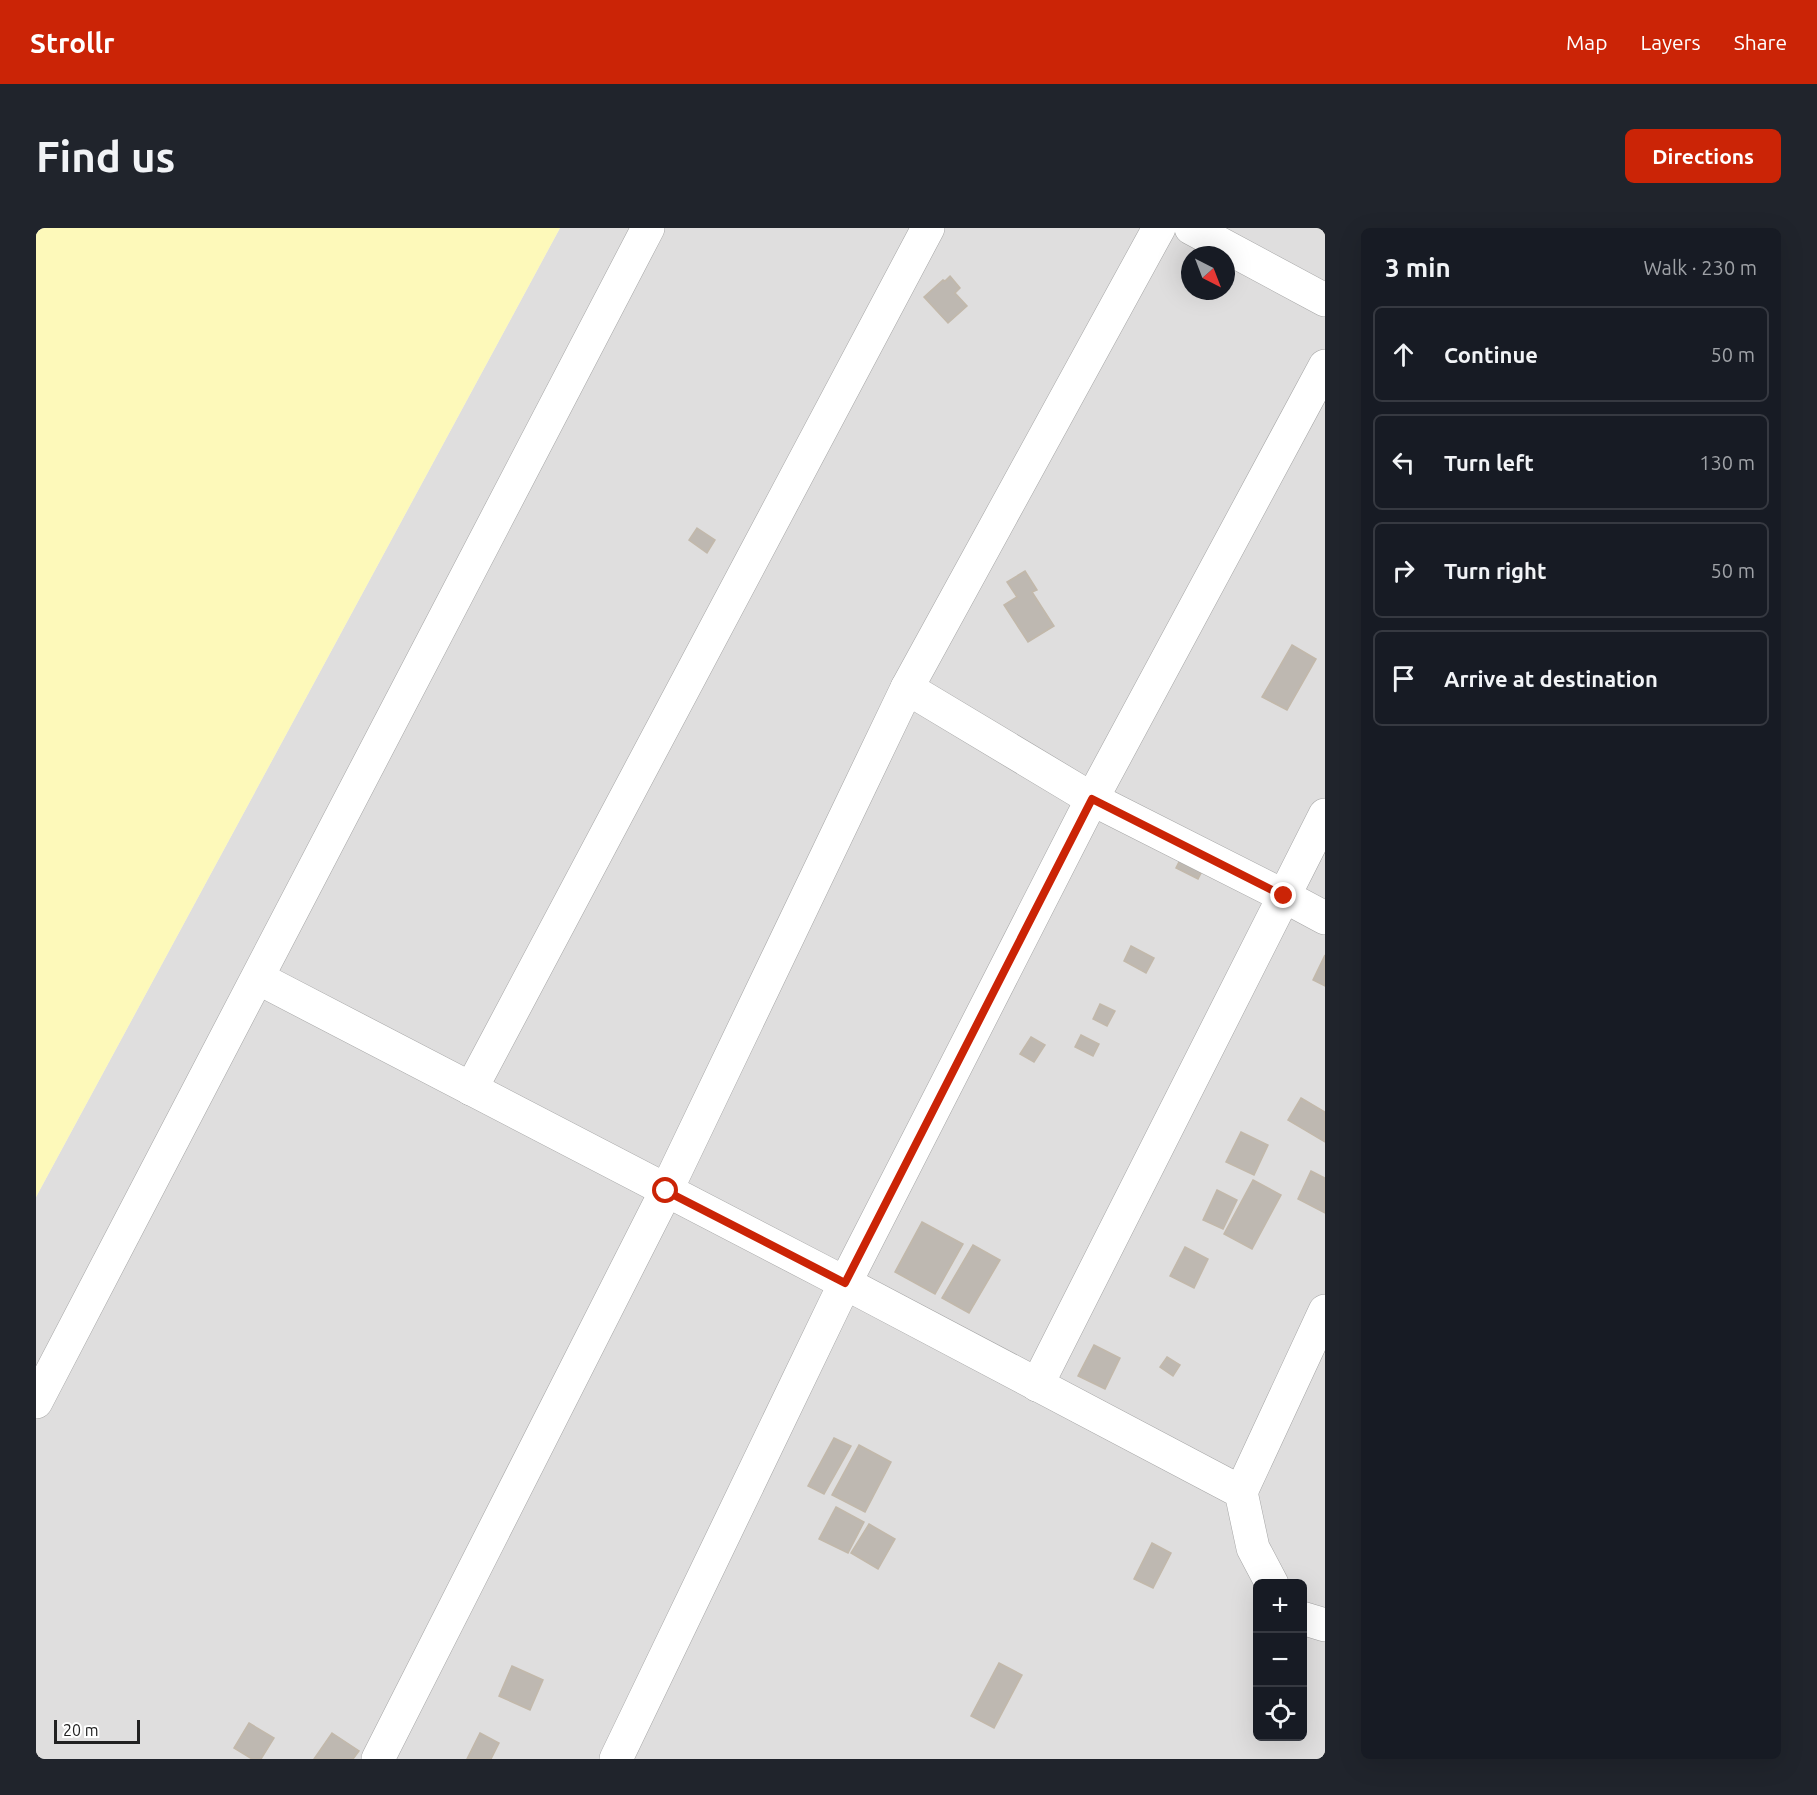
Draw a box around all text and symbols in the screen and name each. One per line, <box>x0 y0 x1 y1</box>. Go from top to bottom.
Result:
text: Strollr <box>30 27 115 58</box>
text: Map <box>1566 30 1607 54</box>
text: Layers <box>1640 30 1701 54</box>
text: Share <box>1734 30 1787 54</box>
button: Directions <box>1625 129 1781 183</box>
text: Find us <box>36 133 175 180</box>
north arrow <box>1181 246 1235 300</box>
text: 3 min <box>1385 253 1451 282</box>
text: Walk · 230 m <box>1644 256 1757 279</box>
icon: ahead <box>1387 338 1420 371</box>
text: Continue <box>1444 342 1538 367</box>
text: 50 m <box>1711 343 1755 366</box>
icon: left <box>1387 446 1420 479</box>
text: Turn left <box>1444 450 1534 475</box>
text: 130 m <box>1699 451 1755 474</box>
icon: right <box>1387 554 1420 587</box>
text: Turn right <box>1444 558 1546 583</box>
text: 50 m <box>1711 559 1755 582</box>
icon: arrive <box>1387 662 1420 695</box>
text: Arrive at destination <box>1444 666 1658 691</box>
route end <box>1270 882 1296 908</box>
route start <box>652 1177 678 1203</box>
map controls <box>1253 1579 1307 1741</box>
button: + <box>1253 1579 1307 1633</box>
button: − <box>1253 1633 1307 1687</box>
button: locate <box>1253 1687 1307 1741</box>
scale bar <box>54 1717 140 1744</box>
text: 20 m <box>63 1721 99 1739</box>

